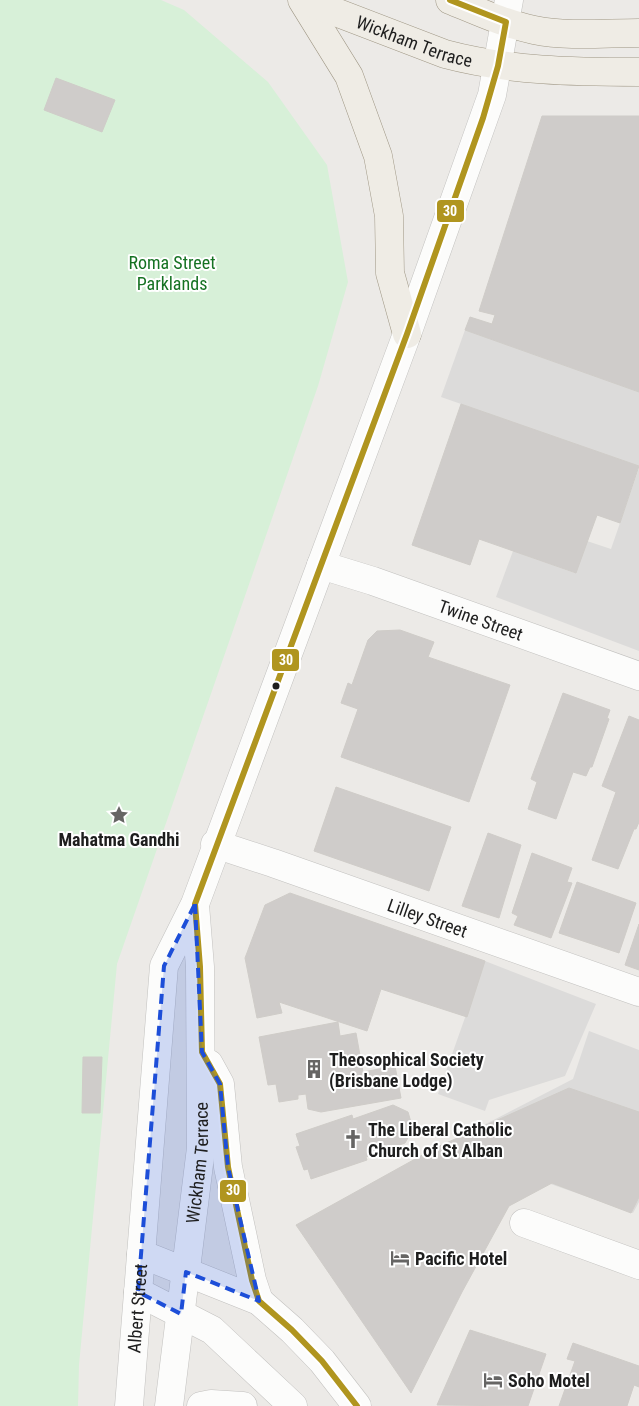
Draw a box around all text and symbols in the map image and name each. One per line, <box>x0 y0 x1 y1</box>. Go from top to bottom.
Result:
street label: Wickham Terrace <box>354 11 474 71</box>
line badge: 30 <box>436 199 465 223</box>
text: 30 <box>443 203 457 219</box>
park label: Roma Street Parklands <box>128 252 216 294</box>
street label: Twine Street <box>436 595 526 644</box>
line badge: 30 <box>271 648 300 672</box>
text: 30 <box>279 652 293 668</box>
unlabelled marker <box>271 681 281 691</box>
place icon: Mahatma Gandhi <box>108 804 130 826</box>
place label: Mahatma Gandhi <box>58 829 180 850</box>
street label: Lilley Street <box>385 894 470 941</box>
place label: Theosophical Society (Brisbane Lodge) <box>329 1049 484 1092</box>
building icon: Theosophical Society (Brisbane Lodge) <box>303 1058 325 1080</box>
street label: Wickham Terrace <box>181 1102 212 1225</box>
place label: The Liberal Catholic Church of St Alban <box>368 1119 512 1161</box>
church icon: The Liberal Catholic Church of St Alban <box>342 1128 364 1150</box>
line badge: 30 <box>219 1179 247 1203</box>
text: 30 <box>226 1182 240 1198</box>
hotel icon: Pacific Hotel <box>389 1247 411 1269</box>
place label: Pacific Hotel <box>415 1248 507 1269</box>
street label: Albert Street <box>123 1263 151 1354</box>
hotel icon: Soho Motel <box>482 1369 504 1391</box>
place label: Soho Motel <box>508 1370 590 1391</box>

